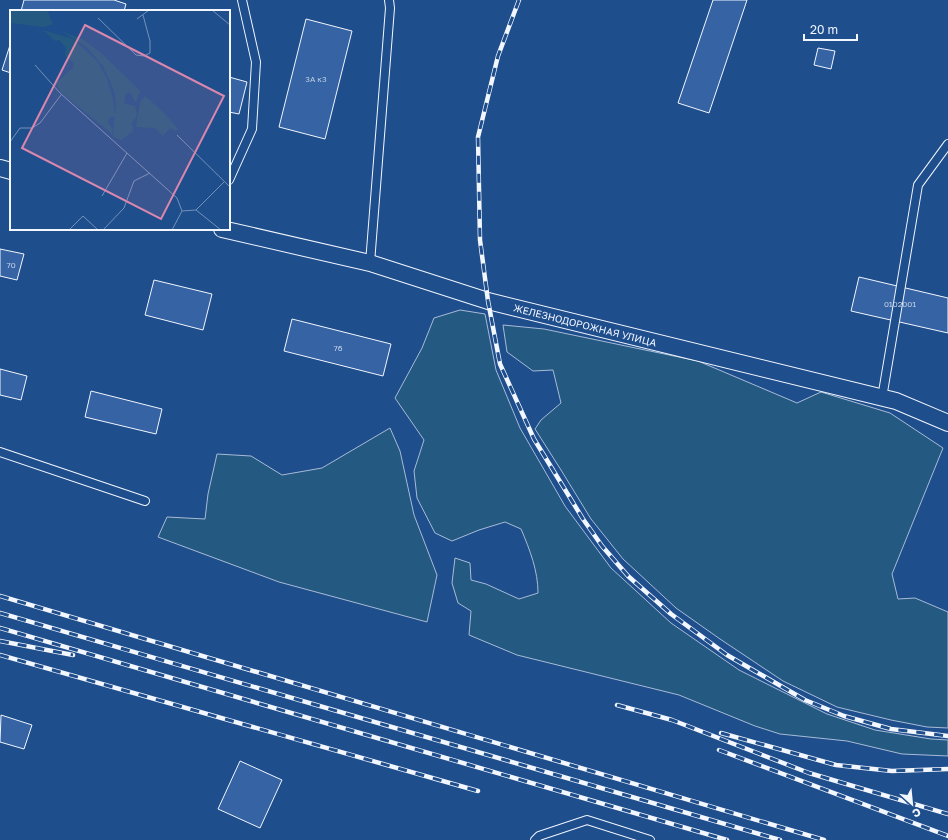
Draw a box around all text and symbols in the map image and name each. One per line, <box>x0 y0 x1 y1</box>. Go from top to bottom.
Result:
inset map <box>10 10 230 230</box>
scale bar <box>804 16 857 42</box>
text: 20 m <box>810 22 838 37</box>
house number: 3А к3 <box>305 74 327 84</box>
house number: 70 <box>6 260 16 270</box>
house number: 0102001 <box>884 299 916 309</box>
street label: ЖЕЛЕЗНОДОРОЖНАЯ УЛИЦА <box>512 301 658 349</box>
house number: 76 <box>333 343 343 353</box>
north arrow <box>892 784 932 824</box>
text: С <box>910 806 923 821</box>

